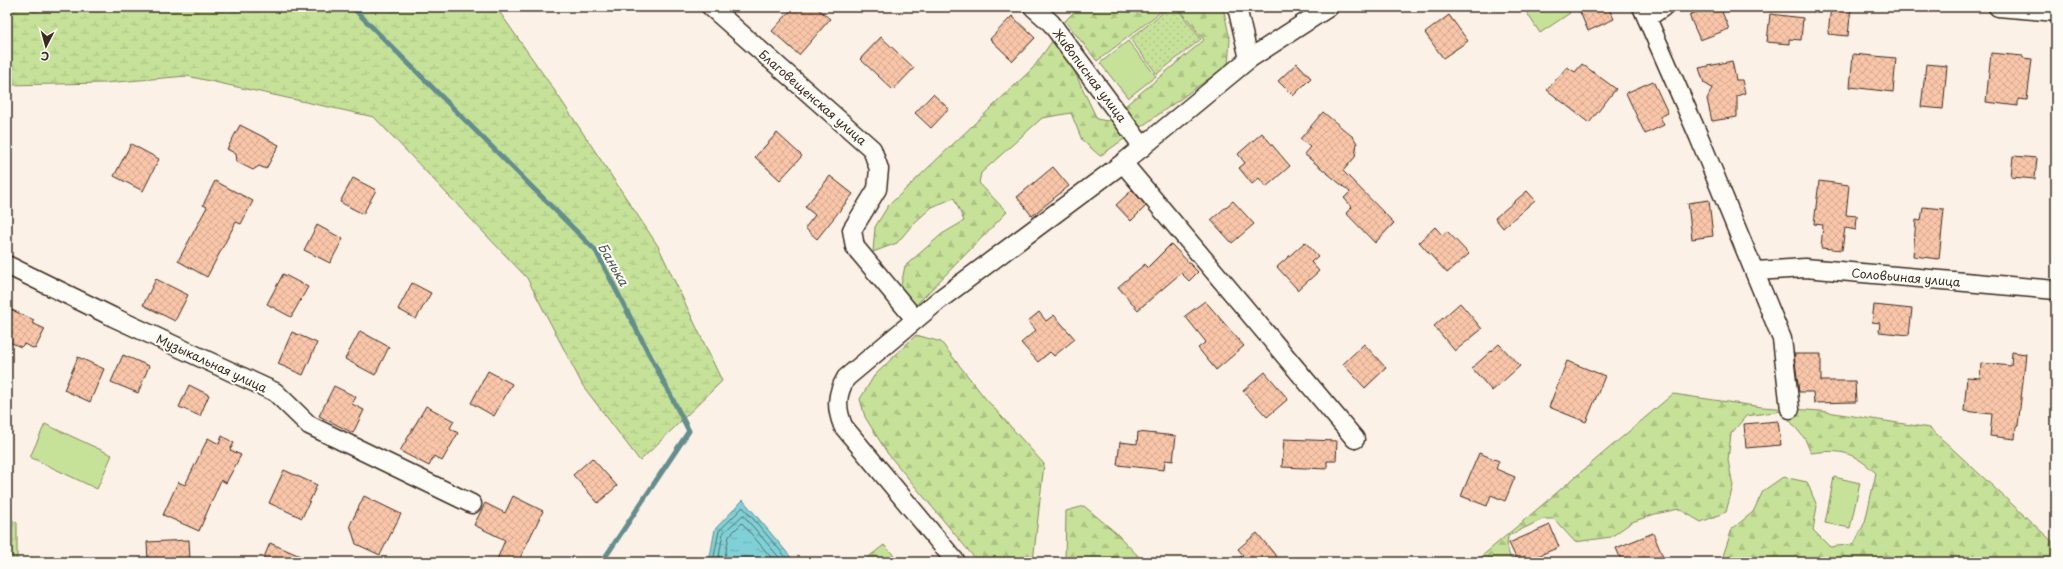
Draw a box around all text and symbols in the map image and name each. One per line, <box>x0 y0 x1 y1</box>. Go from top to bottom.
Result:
street label: Живописная улица <box>1049 24 1132 126</box>
north arrow <box>26 26 66 66</box>
street label: Благовещенская улица <box>755 45 871 149</box>
text: С <box>40 48 50 65</box>
water label: Банька <box>594 239 634 290</box>
street label: Соловьиная улица <box>1851 263 1962 291</box>
street label: Музыкальная улица <box>154 329 271 397</box>

